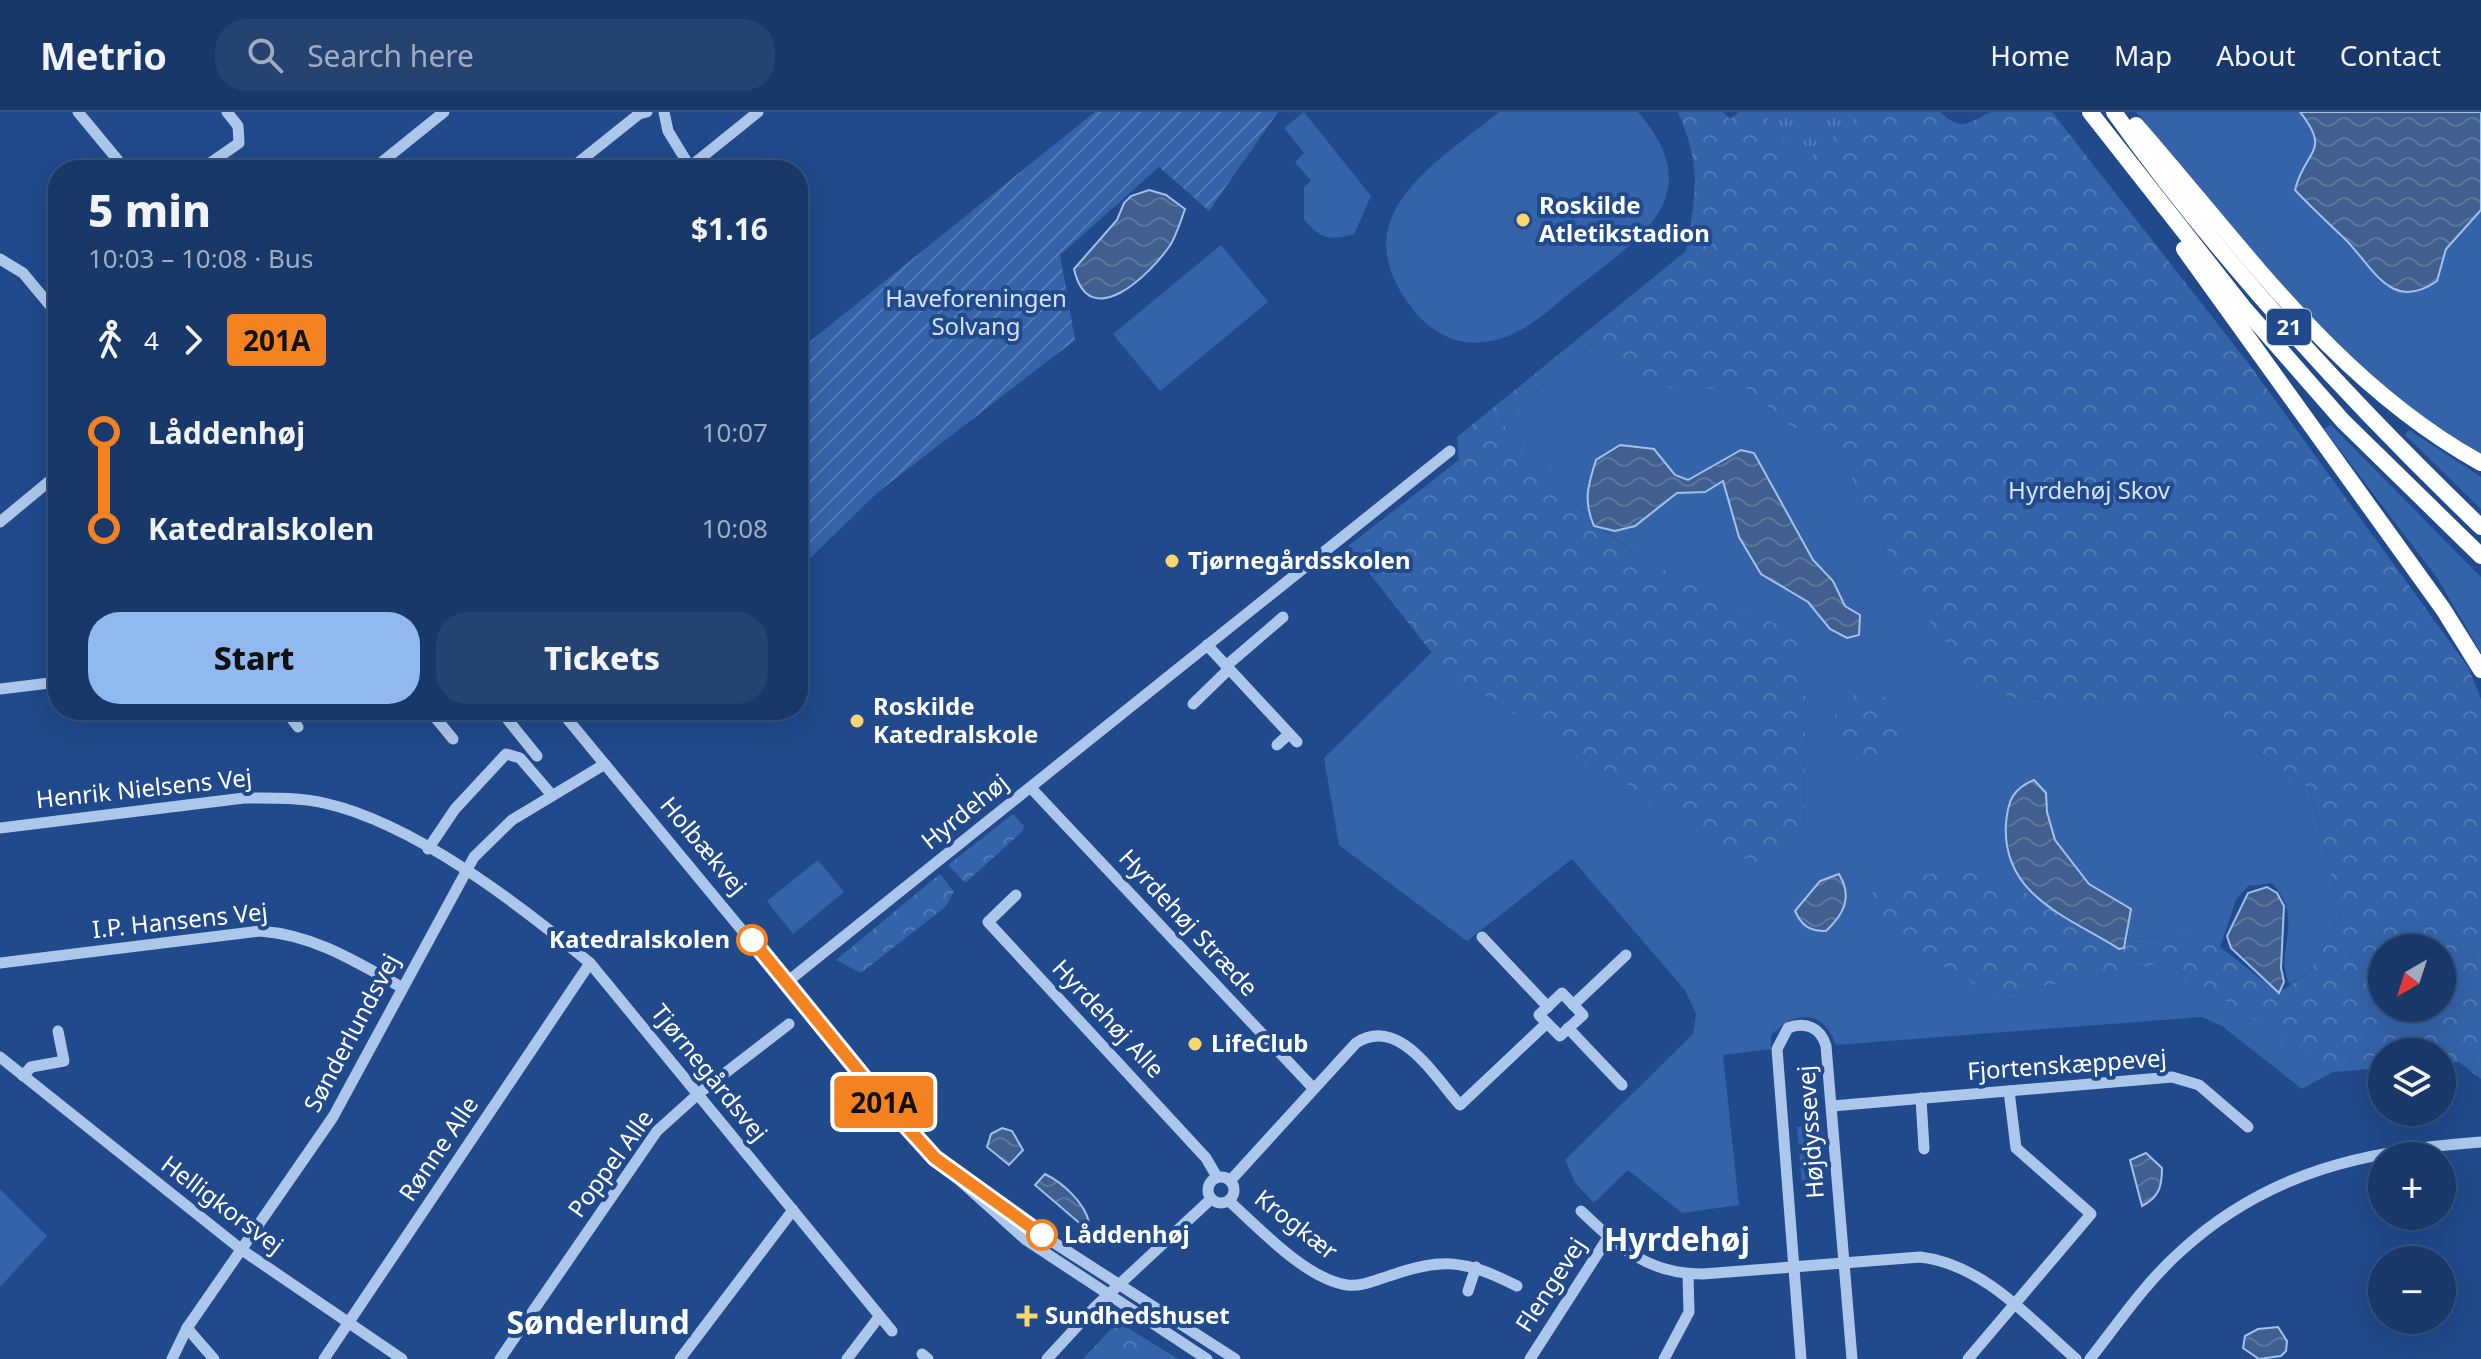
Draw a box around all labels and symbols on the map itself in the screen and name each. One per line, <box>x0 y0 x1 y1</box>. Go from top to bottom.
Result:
place label: Roskilde Atletikstadion <box>1539 188 1710 249</box>
marker: Roskilde Atletikstadion <box>1514 211 1532 229</box>
park label: Haveforeningen Solvang <box>885 281 1067 342</box>
road number: 21 <box>2267 309 2311 345</box>
park label: Hyrdehøj Skov <box>2008 473 2171 506</box>
place label: Tjørnegårdsskolen <box>1188 543 1411 576</box>
marker: Tjørnegårdsskolen <box>1163 552 1181 570</box>
place label: Roskilde Katedralskole <box>873 689 1038 750</box>
marker: Roskilde Katedralskole <box>848 712 866 730</box>
street label: Henrik Nielsens Vej <box>34 760 253 815</box>
street label: Hyrdehøj <box>914 766 1015 856</box>
street label: Holbækvej <box>653 789 755 901</box>
street label: Hyrdehøj Stræde <box>1112 841 1266 1003</box>
street label: I.P. Hansens Vej <box>91 894 269 945</box>
place label: Katedralskolen <box>549 922 730 955</box>
marker: Katedralskolen <box>737 925 767 955</box>
north arrow <box>2368 934 2456 1022</box>
street label: Sønderlundsvej <box>295 947 406 1117</box>
street label: Hyrdehøj Alle <box>1046 952 1173 1084</box>
street label: Tjørnegårdsvej <box>644 996 776 1148</box>
place label: LifeClub <box>1211 1026 1309 1059</box>
marker: LifeClub <box>1186 1035 1204 1053</box>
street label: Fjortenskæppevej <box>1966 1040 2168 1087</box>
street label: Højdyssevej <box>1788 1064 1831 1200</box>
line badge: 201A <box>828 1076 940 1128</box>
street label: Rønne Alle <box>390 1089 485 1207</box>
street label: Poppel Alle <box>559 1103 660 1224</box>
street label: Helligkorsvej <box>155 1147 291 1261</box>
street label: Krogkær <box>1249 1181 1345 1267</box>
place label: Låddenhøj <box>1064 1217 1190 1250</box>
district label: Hyrdehøj <box>1604 1217 1750 1260</box>
marker: Låddenhøj <box>1027 1220 1057 1250</box>
street label: Flengevej <box>1507 1230 1593 1338</box>
place label: Sundhedshuset <box>1045 1298 1230 1331</box>
district label: Sønderlund <box>506 1300 690 1343</box>
marker: Sundhedshuset <box>1016 1305 1038 1327</box>

